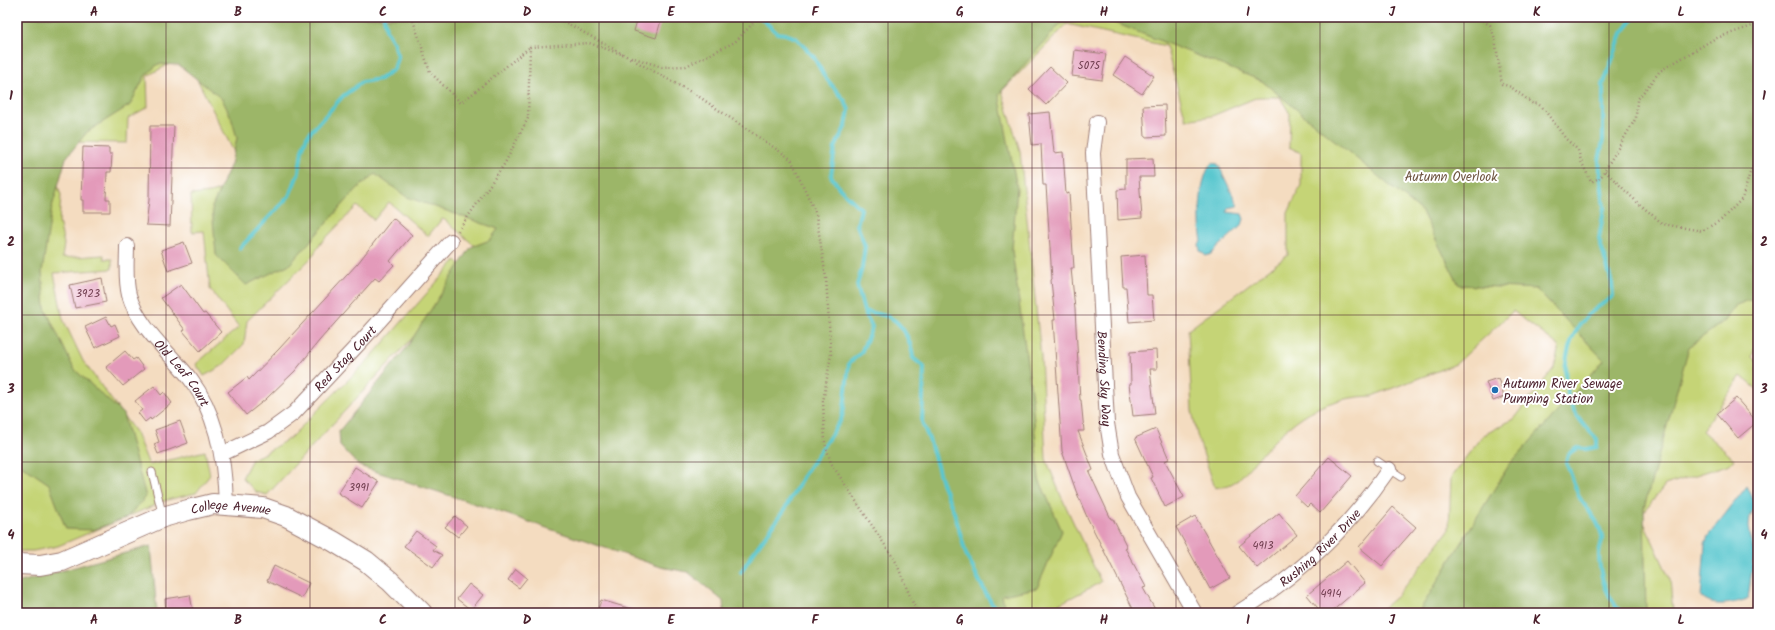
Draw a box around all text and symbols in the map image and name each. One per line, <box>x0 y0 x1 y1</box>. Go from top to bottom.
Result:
text: A <box>90 2 98 23</box>
text: B <box>234 2 242 23</box>
text: C <box>379 2 387 23</box>
text: D <box>523 2 532 23</box>
text: E <box>667 2 675 23</box>
text: F <box>811 2 819 23</box>
text: G <box>956 2 964 23</box>
text: H <box>1100 2 1109 23</box>
text: I <box>1246 2 1250 23</box>
text: J <box>1389 2 1396 23</box>
text: K <box>1533 2 1541 23</box>
text: L <box>1677 2 1685 23</box>
house number: 5075 <box>1078 57 1101 75</box>
text: 1 <box>9 86 13 107</box>
text: 1 <box>1762 86 1766 107</box>
park label: Autumn Overlook <box>1405 167 1498 188</box>
text: 2 <box>7 232 15 253</box>
text: 2 <box>1760 232 1768 253</box>
house number: 3923 <box>76 285 100 303</box>
street label: Red Stag Court <box>310 321 383 397</box>
street label: Bending Sky Way <box>1090 330 1117 429</box>
street label: Old Leaf Court <box>148 335 215 411</box>
place label: Autumn River Sewage Pumping Station <box>1503 374 1622 410</box>
text: 3 <box>6 379 15 400</box>
text: 3 <box>1759 379 1768 400</box>
marker: Autumn River Sewage Pumping Station <box>1490 385 1500 395</box>
house number: 3991 <box>349 479 369 497</box>
street label: College Avenue <box>189 495 274 522</box>
street label: Rushing River Drive <box>1275 504 1367 593</box>
text: 4 <box>7 525 15 546</box>
text: 4 <box>1760 525 1768 546</box>
house number: 4913 <box>1252 537 1274 555</box>
house number: 4914 <box>1321 585 1341 603</box>
text: A <box>90 610 98 630</box>
text: B <box>234 610 242 630</box>
text: C <box>379 610 387 630</box>
text: D <box>523 610 532 630</box>
text: E <box>667 610 675 630</box>
text: F <box>811 610 819 630</box>
text: G <box>956 610 964 630</box>
text: H <box>1100 610 1109 630</box>
text: I <box>1246 610 1250 630</box>
text: J <box>1389 610 1396 630</box>
text: K <box>1533 610 1541 630</box>
text: L <box>1677 610 1685 630</box>

